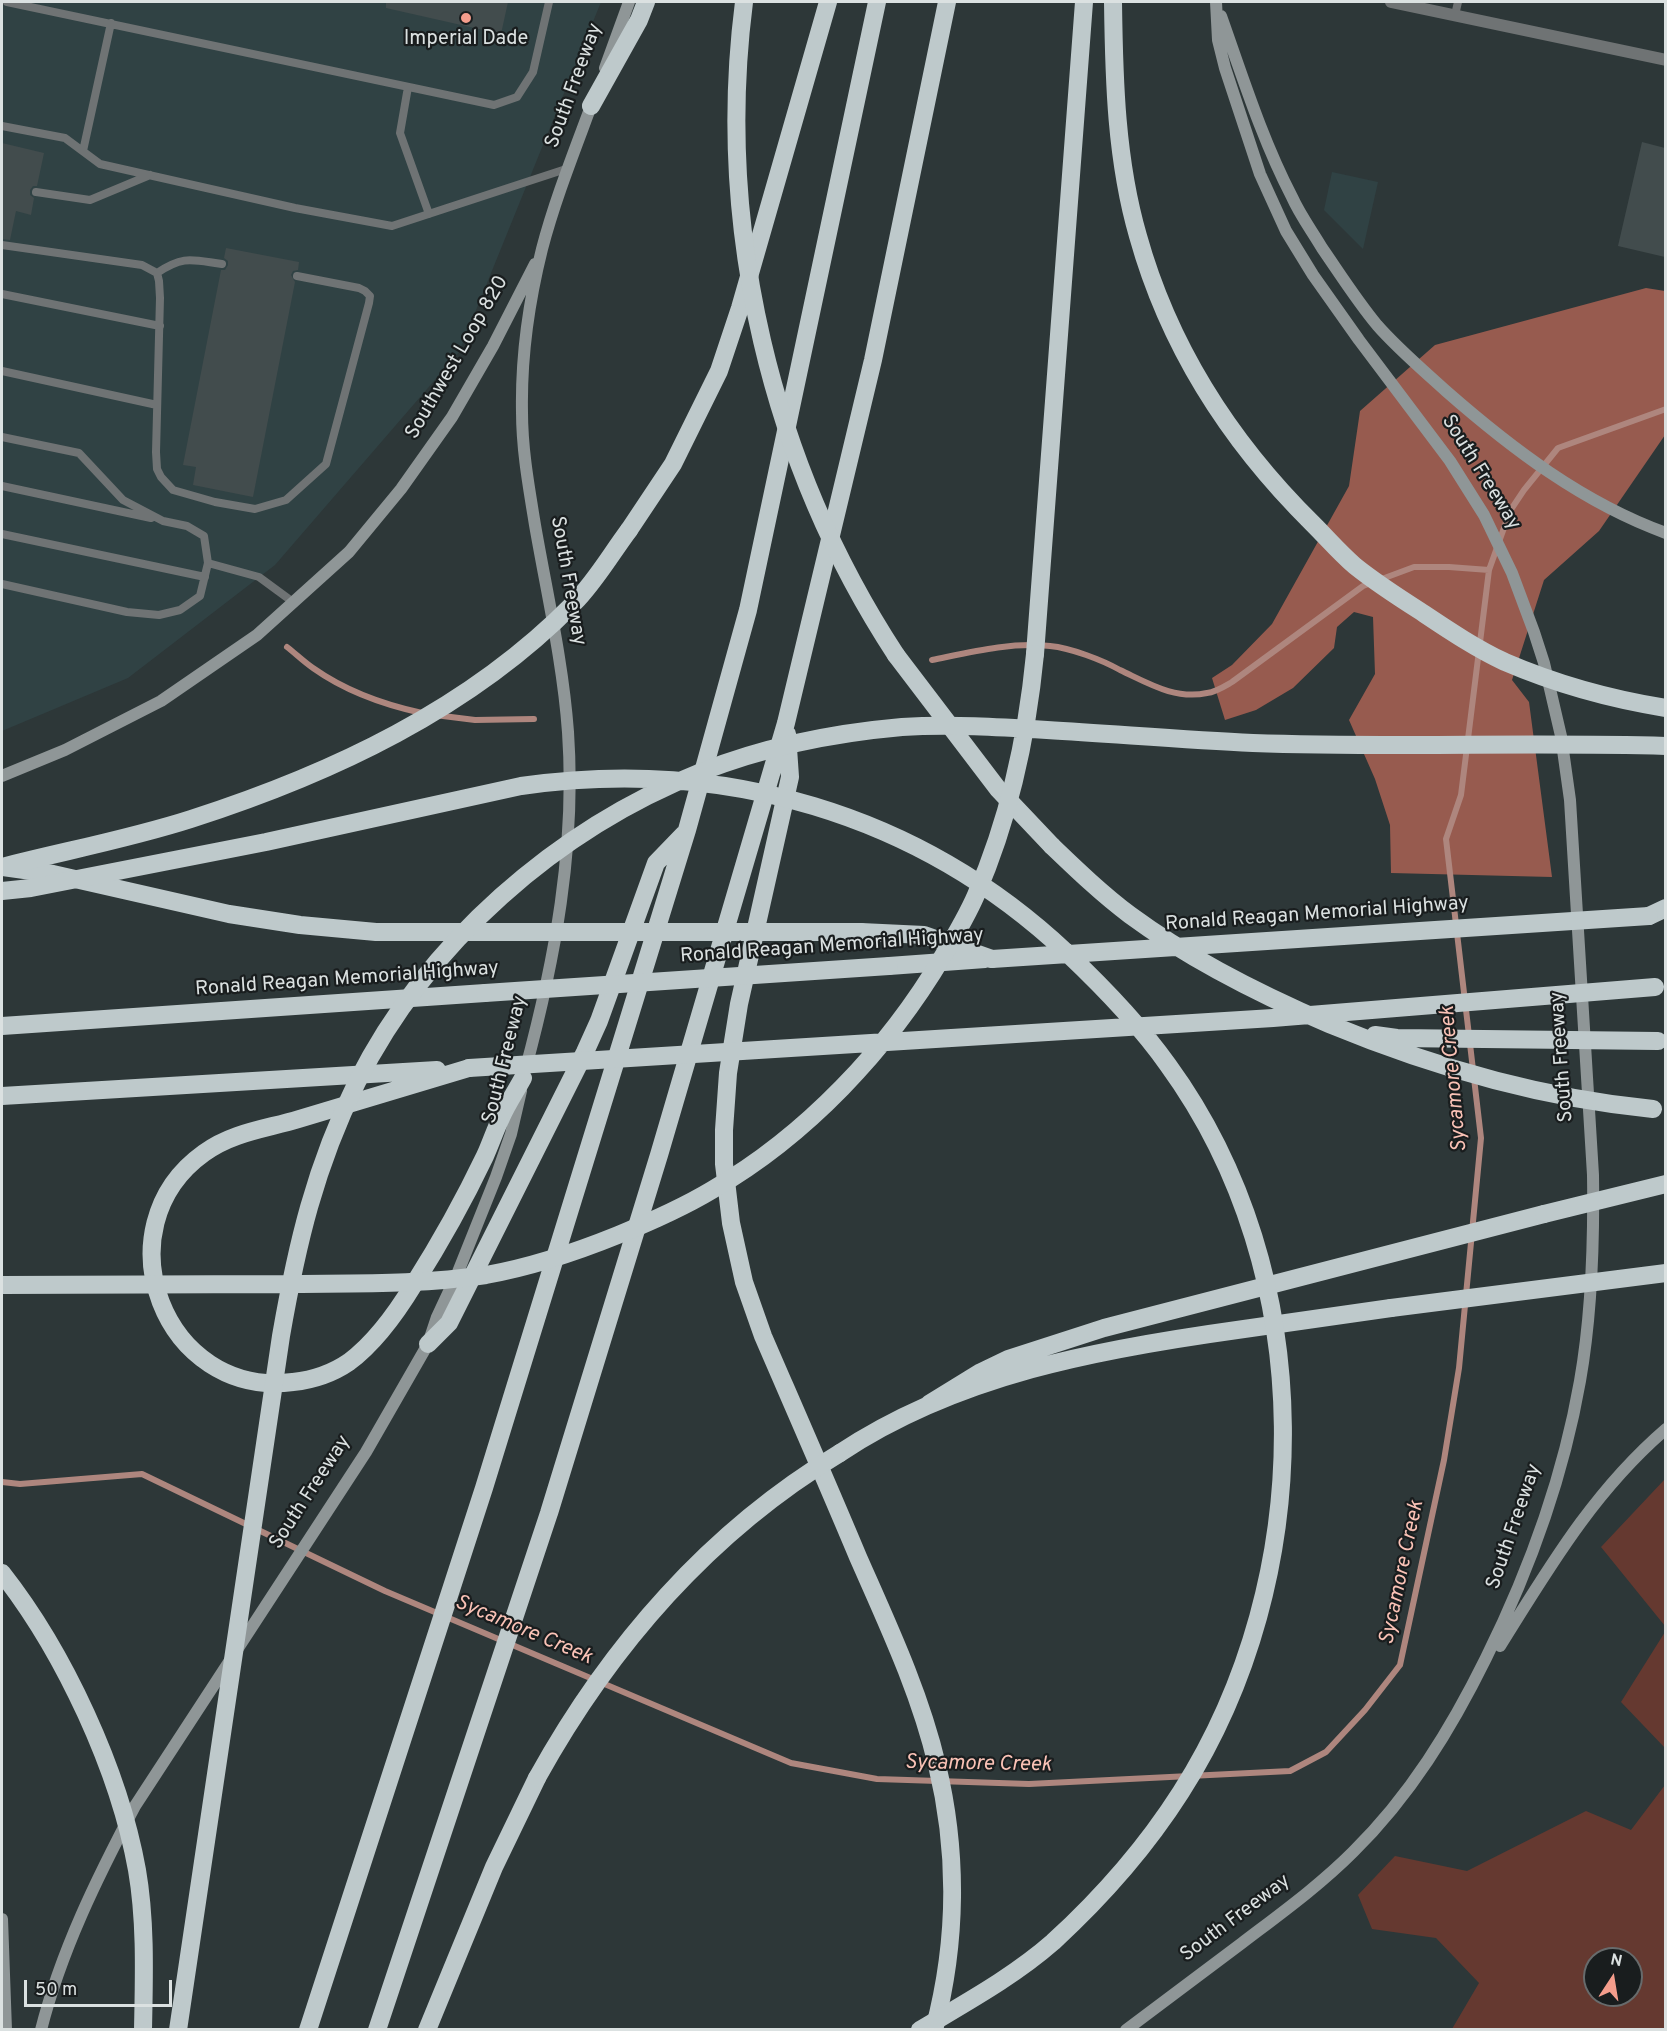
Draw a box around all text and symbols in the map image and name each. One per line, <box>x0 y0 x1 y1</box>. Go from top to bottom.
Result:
marker: Imperial Dade <box>459 11 473 25</box>
street label: South Freeway <box>541 20 609 152</box>
place label: Imperial Dade <box>404 28 528 52</box>
street label: Southwest Loop 820 <box>401 272 515 444</box>
street label: South Freeway <box>1435 411 1525 535</box>
street label: South Freeway <box>544 514 590 648</box>
street label: Ronald Reagan Memorial Highway <box>1164 892 1470 938</box>
street label: Ronald Reagan Memorial Highway <box>679 924 985 970</box>
street label: Ronald Reagan Memorial Highway <box>194 957 500 1003</box>
street label: South Freeway <box>1546 991 1580 1123</box>
street label: South Freeway <box>479 994 533 1126</box>
water label: Sycamore Creek <box>1436 1005 1474 1153</box>
street label: South Freeway <box>265 1432 357 1554</box>
street label: South Freeway <box>1482 1461 1548 1593</box>
water label: Sycamore Creek <box>1375 1498 1431 1648</box>
water label: Sycamore Creek <box>450 1591 596 1671</box>
water label: Sycamore Creek <box>904 1751 1052 1779</box>
street label: South Freeway <box>1176 1870 1296 1968</box>
north arrow <box>1583 1947 1643 2007</box>
text: N <box>1609 1950 1624 1972</box>
scale bar <box>27 1968 176 2006</box>
text: 50 m <box>35 1979 77 2002</box>

